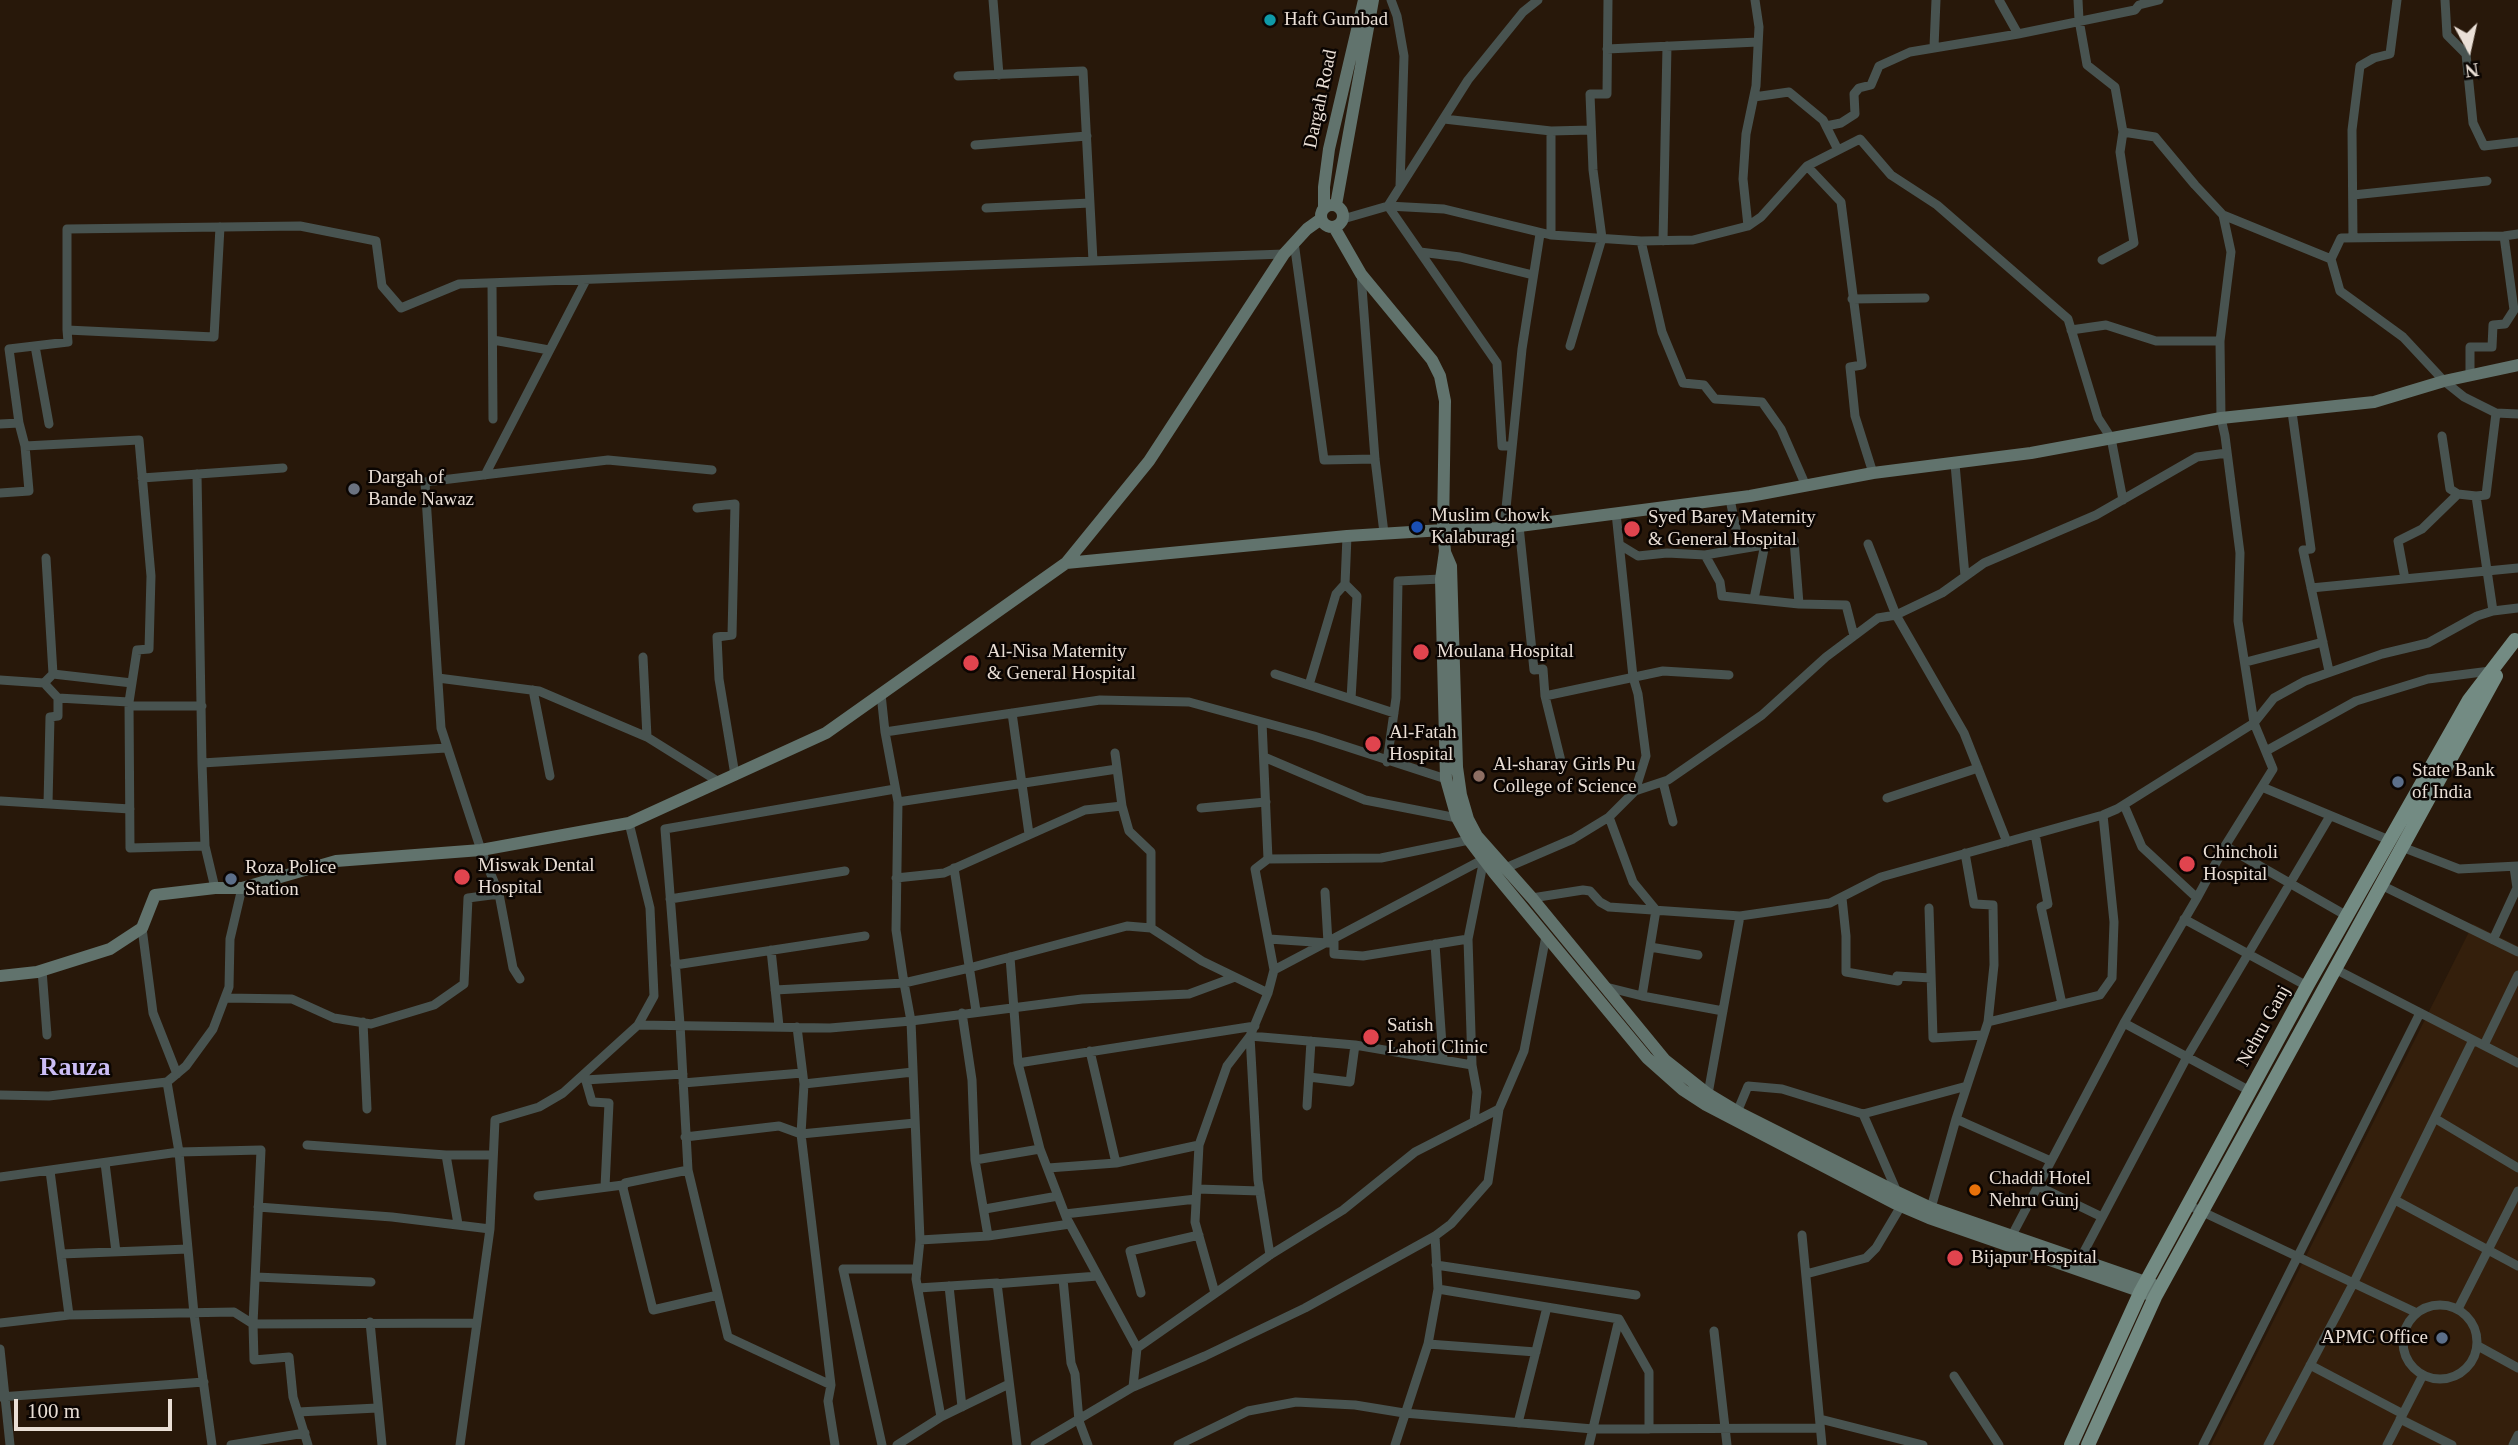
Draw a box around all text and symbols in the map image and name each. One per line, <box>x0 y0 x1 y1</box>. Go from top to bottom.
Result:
place label: Haft Gumbad <box>1284 9 1388 31</box>
marker: Haft Gumbad <box>1262 12 1278 28</box>
north arrow <box>2434 14 2504 84</box>
street label: Dargah Road <box>1299 48 1343 150</box>
text: N <box>2464 59 2480 82</box>
place label: Dargah of Bande Nawaz <box>368 467 474 511</box>
marker: Dargah of Bande Nawaz <box>346 481 362 497</box>
place label: Muslim Chowk Kalaburagi <box>1431 505 1550 549</box>
place label: Syed Barey Maternity & General Hospital <box>1648 507 1816 551</box>
marker: Muslim Chowk Kalaburagi <box>1409 519 1425 535</box>
marker: Syed Barey Maternity & General Hospital <box>1622 519 1642 539</box>
place label: Al-Nisa Maternity & General Hospital <box>987 641 1136 685</box>
place label: Moulana Hospital <box>1437 641 1574 663</box>
marker: Moulana Hospital <box>1411 642 1431 662</box>
marker: Al-Nisa Maternity & General Hospital <box>961 653 981 673</box>
place label: Al-Fatah Hospital <box>1389 722 1457 766</box>
marker: Al-Fatah Hospital <box>1363 734 1383 754</box>
place label: Al-sharay Girls Pu College of Science <box>1493 754 1637 798</box>
place label: State Bank of India <box>2412 760 2495 804</box>
marker: Al-sharay Girls Pu College of Science <box>1471 768 1487 784</box>
marker: State Bank of India <box>2390 774 2406 790</box>
place label: Chincholi Hospital <box>2203 842 2278 886</box>
marker: Chincholi Hospital <box>2177 854 2197 874</box>
place label: Miswak Dental Hospital <box>478 855 595 899</box>
place label: Roza Police Station <box>245 857 336 901</box>
marker: Miswak Dental Hospital <box>452 867 472 887</box>
marker: Roza Police Station <box>223 871 239 887</box>
street label: Nehru Ganj <box>2232 981 2296 1071</box>
place label: Satish Lahoti Clinic <box>1387 1015 1488 1059</box>
marker: Satish Lahoti Clinic <box>1361 1027 1381 1047</box>
district label: Rauza <box>40 1052 110 1084</box>
place label: Chaddi Hotel Nehru Gunj <box>1989 1168 2091 1212</box>
marker: Chaddi Hotel Nehru Gunj <box>1967 1182 1983 1198</box>
place label: Bijapur Hospital <box>1971 1247 2097 1269</box>
marker: Bijapur Hospital <box>1945 1248 1965 1268</box>
place label: APMC Office <box>2321 1327 2428 1349</box>
marker: APMC Office <box>2434 1330 2450 1346</box>
scale bar <box>18 1386 175 1430</box>
text: 100 m <box>27 1399 80 1423</box>

